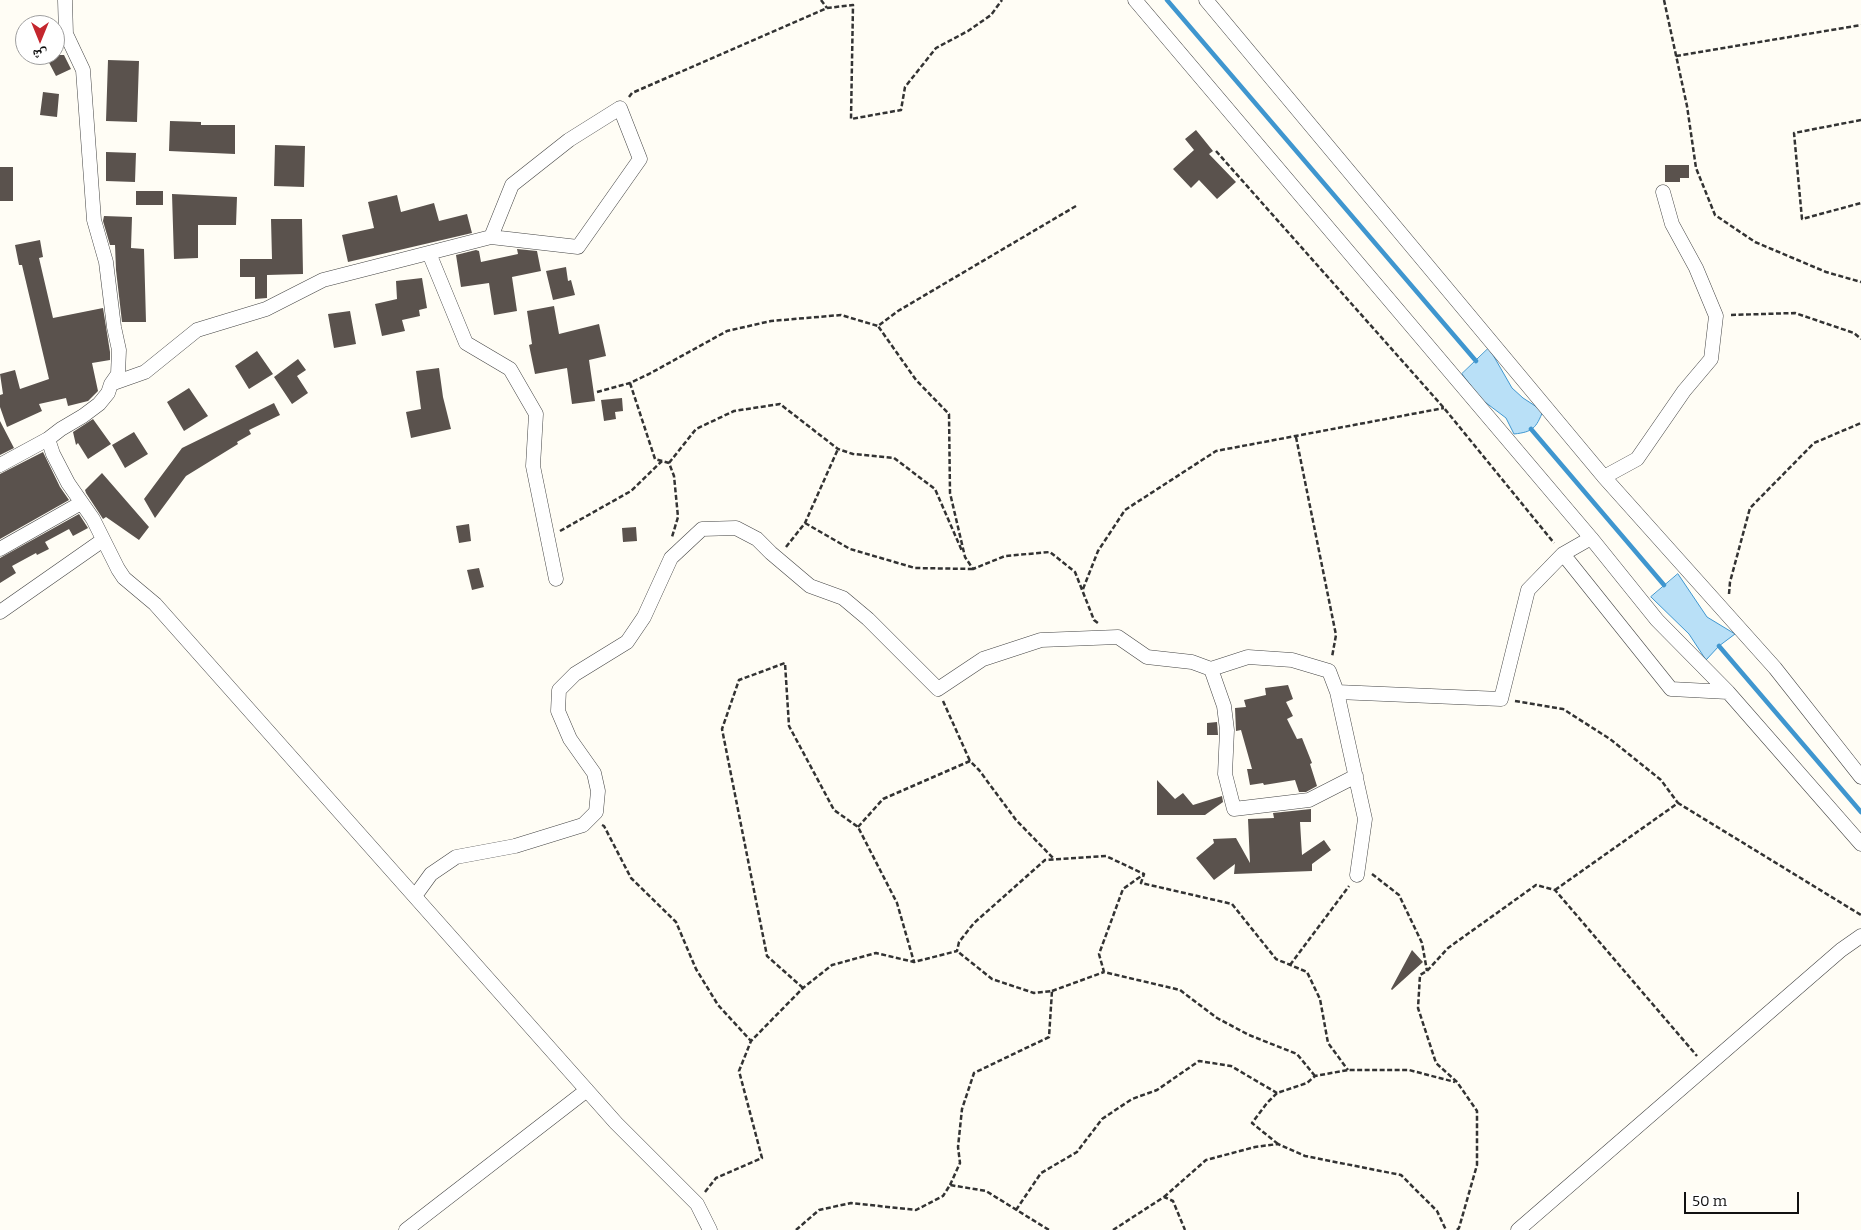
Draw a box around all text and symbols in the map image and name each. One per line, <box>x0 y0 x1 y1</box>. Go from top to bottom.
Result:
north arrow <box>15 15 65 65</box>
text: ش <box>33 46 47 63</box>
scale bar <box>1686 1182 1801 1214</box>
text: 50 m <box>1692 1192 1727 1210</box>

